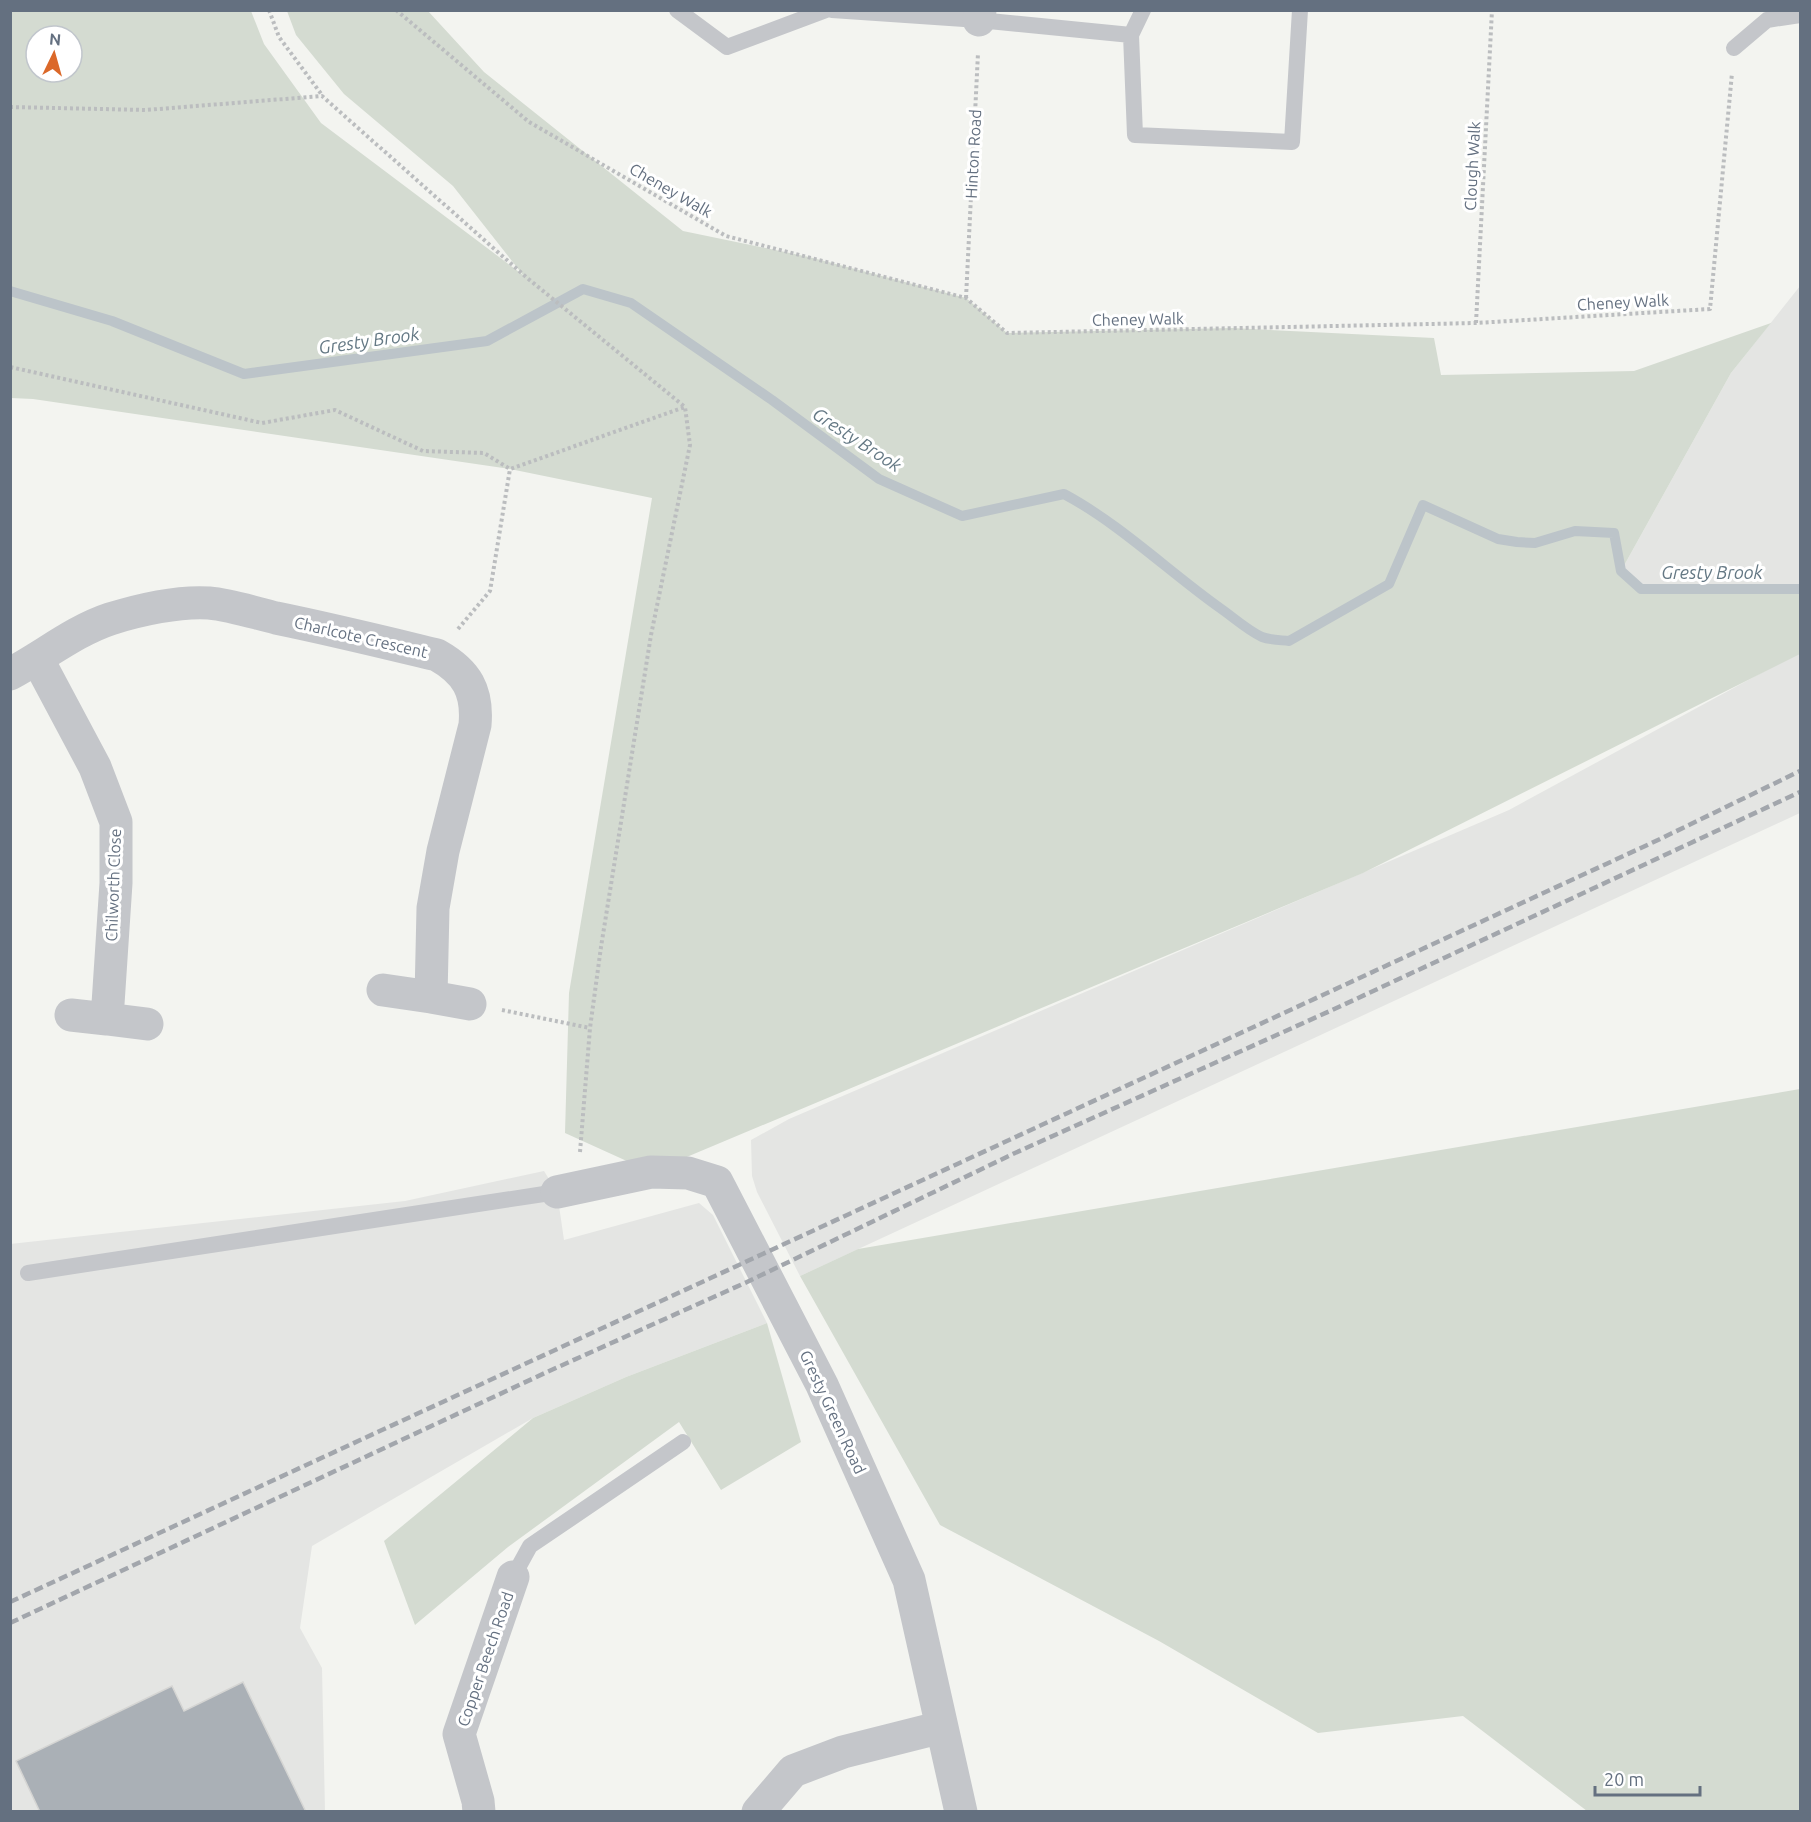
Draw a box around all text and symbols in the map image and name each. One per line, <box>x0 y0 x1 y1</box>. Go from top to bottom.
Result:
north arrow <box>24 24 84 84</box>
text: N <box>49 30 62 49</box>
street label: Hinton Road <box>962 109 984 199</box>
street label: Clough Walk <box>1461 121 1483 211</box>
street label: Cheney Walk <box>627 159 715 221</box>
street label: Cheney Walk <box>1577 291 1669 313</box>
street label: Cheney Walk <box>1092 309 1184 329</box>
water label: Gresty Brook <box>317 323 421 357</box>
water label: Gresty Brook <box>809 403 906 476</box>
water label: Gresty Brook <box>1661 562 1764 582</box>
street label: Charlcote Crescent <box>293 613 430 661</box>
street label: Chilworth Close <box>102 828 124 942</box>
street label: Gresty Green Road <box>797 1347 869 1477</box>
street label: Copper Beech Road <box>453 1589 517 1729</box>
scale bar <box>1595 1759 1700 1797</box>
text: 20 m <box>1604 1769 1644 1789</box>

